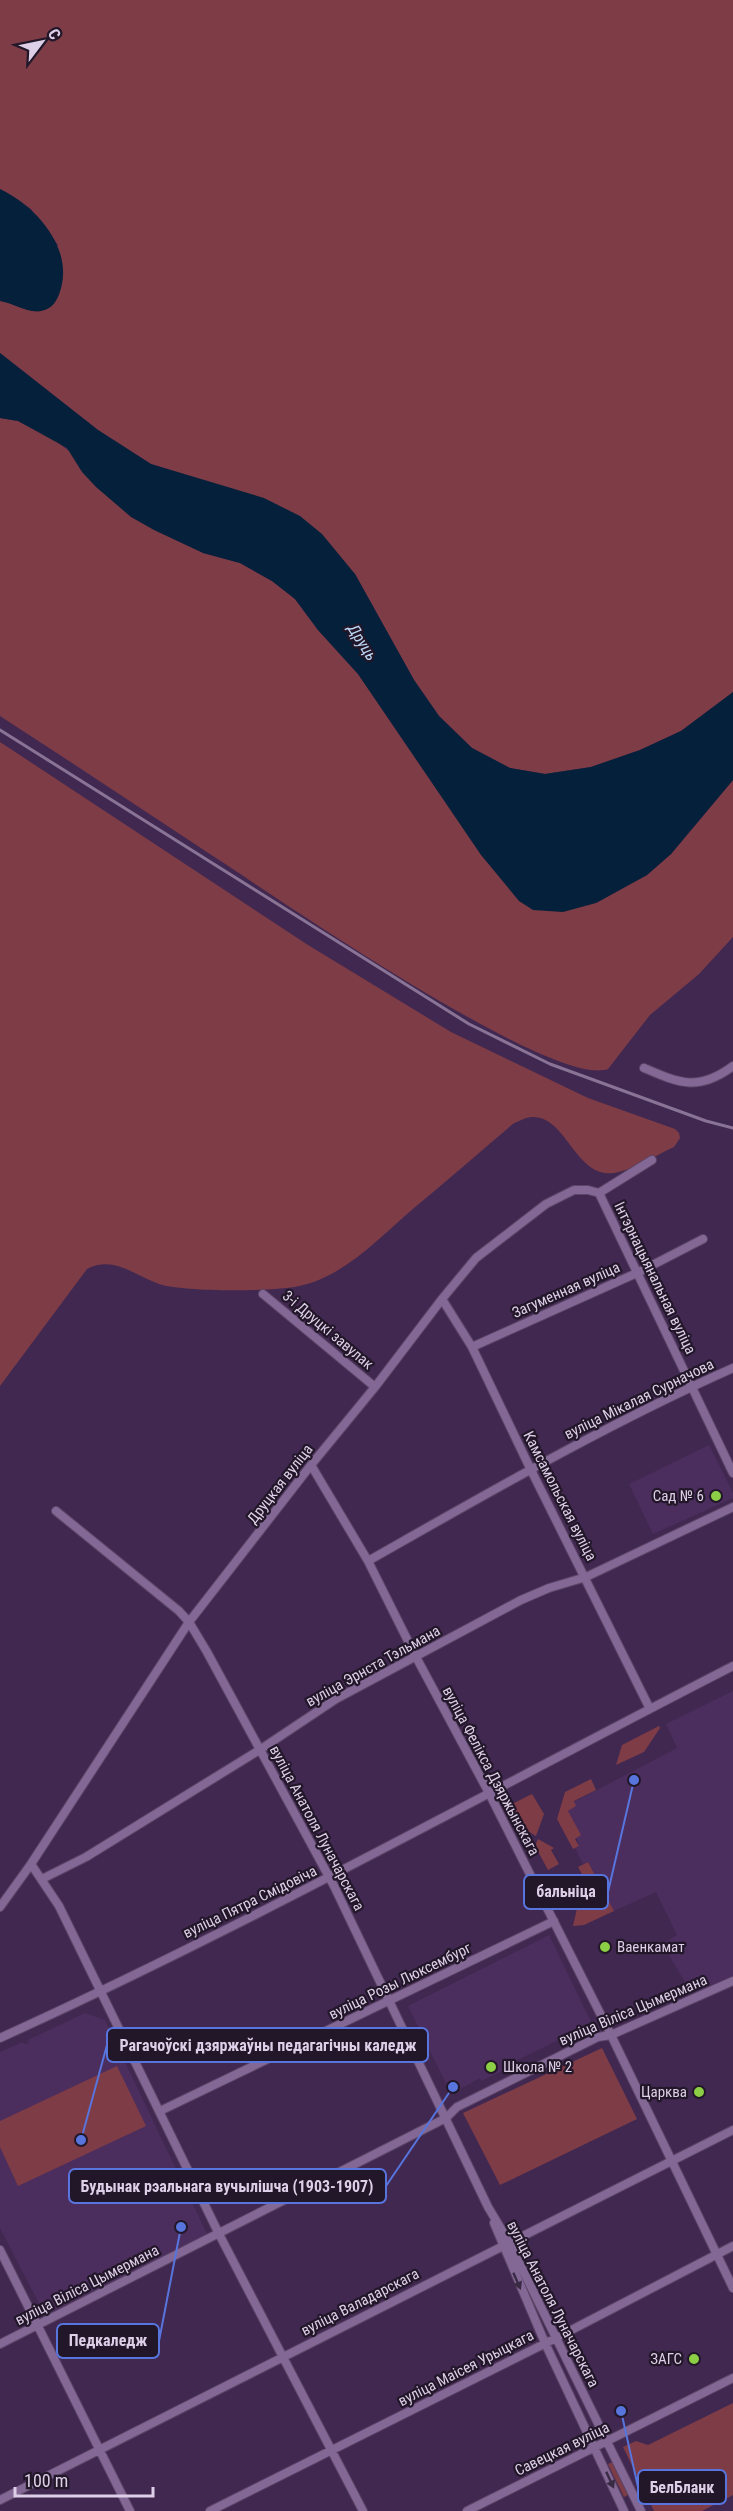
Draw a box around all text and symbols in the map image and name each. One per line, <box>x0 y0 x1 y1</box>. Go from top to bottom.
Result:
north arrow <box>12 12 72 72</box>
text: С <box>44 25 65 43</box>
water label: Друць <box>343 619 381 664</box>
street label: Інтэрнацыянальная вуліца <box>610 1199 700 1357</box>
street label: Загуменная вуліца <box>509 1258 623 1322</box>
street label: 3-і Друцкі завулак <box>279 1287 377 1373</box>
street label: вуліца Мікалая Сурначова <box>561 1355 717 1443</box>
street label: Камсамольская вуліца <box>520 1428 600 1564</box>
street label: Друцкая вуліца <box>243 1441 317 1527</box>
place label: Сад № 6 <box>653 1487 704 1505</box>
marker: Сад № 6 <box>709 1489 723 1503</box>
street label: вуліца Эрнста Тэльмана <box>303 1622 443 1710</box>
street label: вуліца Фелікса Дзяржынскага <box>439 1683 543 1859</box>
street label: вуліца Анатоля Луначарскага <box>266 1742 368 1914</box>
street label: вуліца Пятра Смідовіча <box>180 1862 320 1942</box>
callout: бальніца <box>524 1875 608 1909</box>
text: бальніца <box>536 1882 596 1901</box>
street label: вуліца Розы Люксембург <box>326 1938 475 2023</box>
place label: Ваенкамат <box>617 1938 685 1956</box>
marker: Ваенкамат <box>598 1940 612 1954</box>
street label: вуліца Віліса Цымермана <box>556 1971 710 2049</box>
callout: Рагачоўскі дзяржаўны педагагічны каледж <box>107 2028 428 2062</box>
text: Рагачоўскі дзяржаўны педагагічны каледж <box>120 2036 416 2055</box>
place label: Школа № 2 <box>503 2058 572 2076</box>
marker: Школа № 2 <box>484 2060 498 2074</box>
place label: Царква <box>641 2083 687 2101</box>
marker: Царква <box>692 2085 706 2099</box>
callout: Будынак рэальнага вучылішча (1903-1907) <box>69 2169 386 2203</box>
text: Будынак рэальнага вучылішча (1903-1907) <box>81 2177 373 2196</box>
street label: вуліца Анатоля Луначарскага <box>503 2218 603 2390</box>
street label: вуліца Віліса Цымермана <box>12 2241 162 2329</box>
street label: вуліца Валадарскага <box>298 2264 422 2340</box>
one-way arrow <box>513 2272 522 2290</box>
callout: Педкаледж <box>57 2324 159 2358</box>
street label: вуліца Маісея Урыцкага <box>395 2326 537 2410</box>
text: Педкаледж <box>69 2331 147 2350</box>
place label: ЗАГС <box>650 2350 682 2368</box>
marker: ЗАГС <box>687 2352 701 2366</box>
street label: Савецкая вуліца <box>512 2418 612 2480</box>
scale bar <box>15 2460 153 2498</box>
text: 100 m <box>24 2470 68 2491</box>
callout: БелБланк <box>638 2470 726 2504</box>
one-way arrow <box>605 2471 614 2488</box>
text: БелБланк <box>650 2478 714 2497</box>

